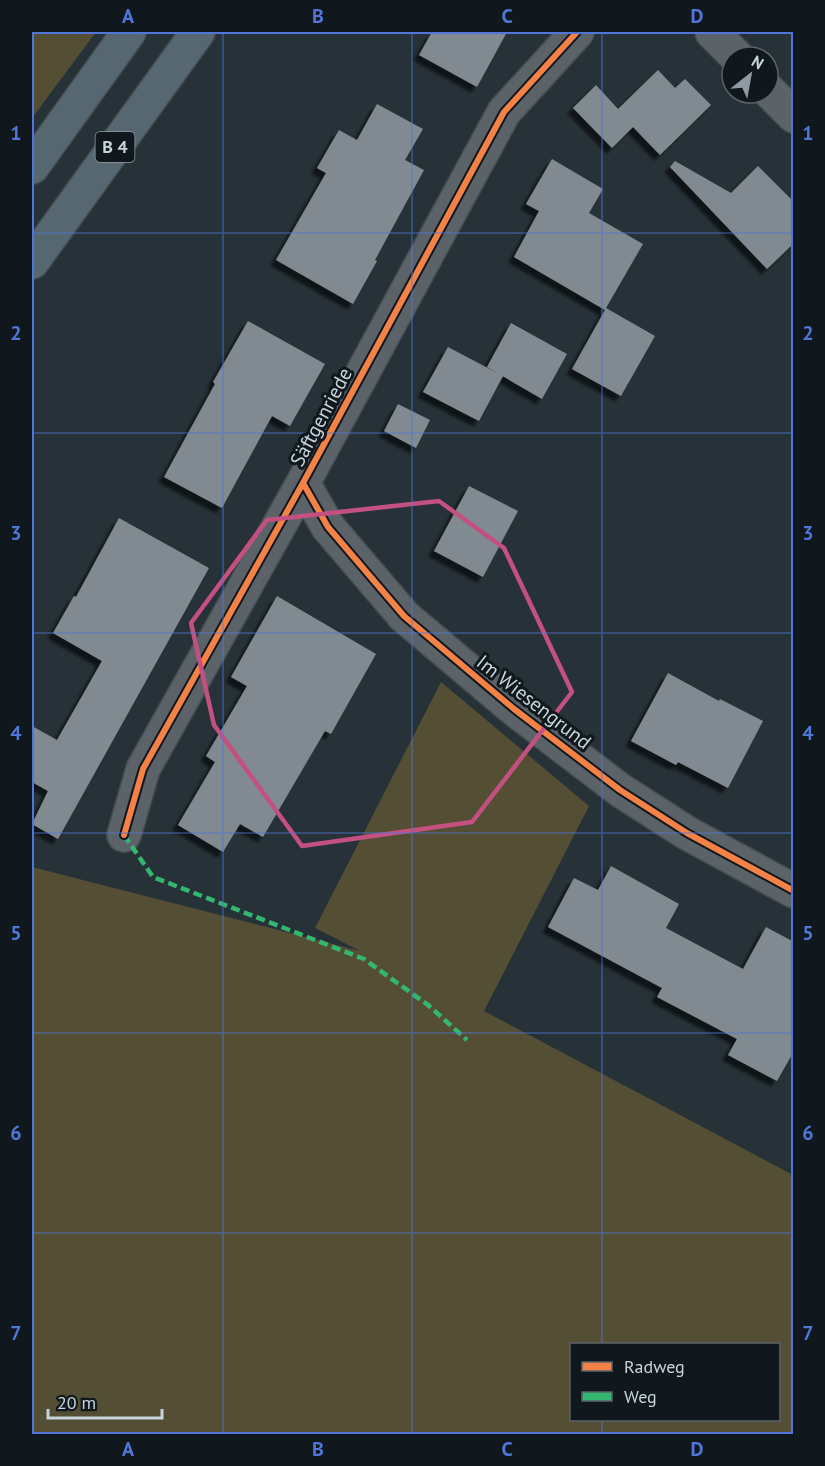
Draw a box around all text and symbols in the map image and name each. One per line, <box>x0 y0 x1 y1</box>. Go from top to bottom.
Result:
text: A <box>122 3 135 29</box>
text: B <box>312 3 324 29</box>
text: C <box>501 3 513 29</box>
text: D <box>691 3 704 29</box>
north arrow <box>720 45 780 105</box>
text: N <box>748 51 767 73</box>
text: 1 <box>10 120 22 146</box>
text: 1 <box>802 120 814 146</box>
road number: B 4 <box>96 132 134 162</box>
text: 2 <box>10 320 22 346</box>
text: 2 <box>802 320 814 346</box>
street label: Säftgenriede <box>284 363 358 471</box>
text: 3 <box>10 520 22 546</box>
text: 3 <box>802 520 814 546</box>
street label: Im Wiesengrund <box>471 649 597 755</box>
text: 4 <box>10 720 22 746</box>
text: 4 <box>802 720 814 746</box>
text: 5 <box>10 920 22 946</box>
text: 5 <box>802 920 814 946</box>
text: 6 <box>10 1120 22 1146</box>
text: 6 <box>802 1120 814 1146</box>
text: 7 <box>10 1320 22 1346</box>
text: 7 <box>802 1320 814 1346</box>
legend <box>570 1343 780 1421</box>
text: Radweg <box>624 1355 685 1378</box>
scale bar <box>48 1382 162 1420</box>
text: Weg <box>624 1385 657 1408</box>
text: 20 m <box>57 1391 96 1414</box>
text: A <box>122 1436 135 1462</box>
text: B <box>312 1436 324 1462</box>
text: C <box>501 1436 513 1462</box>
text: D <box>691 1436 704 1462</box>

